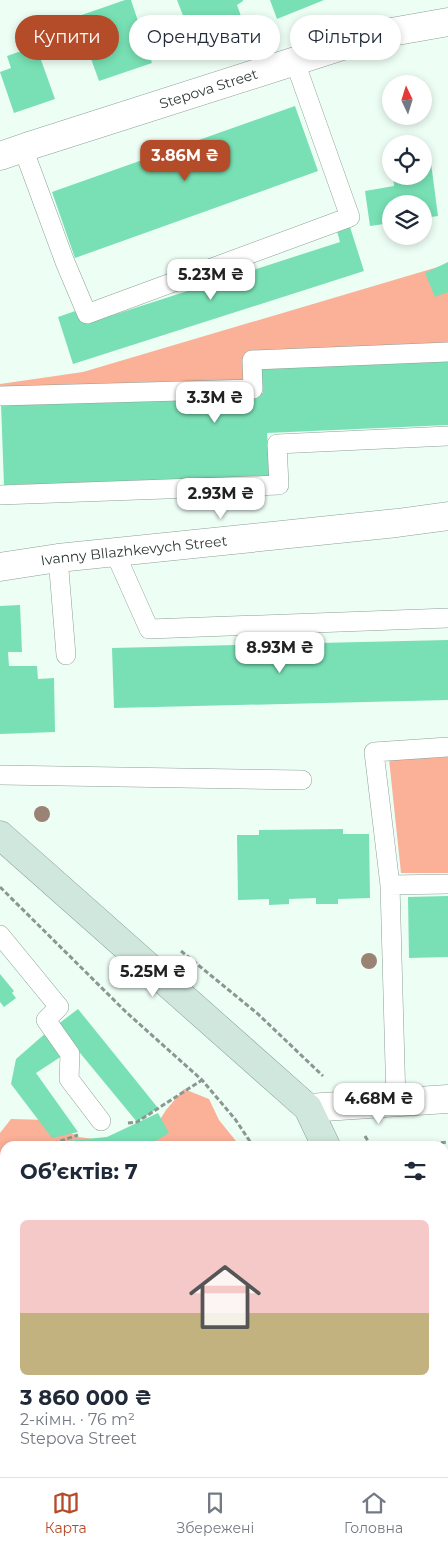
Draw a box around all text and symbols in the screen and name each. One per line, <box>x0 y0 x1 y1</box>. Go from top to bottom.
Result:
chip: Купити <box>15 15 119 60</box>
chip: Орендувати <box>129 15 280 60</box>
chip: Фільтри <box>290 15 401 60</box>
street label: Stepova Street <box>157 65 260 113</box>
north arrow <box>382 75 432 125</box>
map controls <box>382 75 432 245</box>
button: locate <box>382 135 432 185</box>
pin: 3.86M ₴ <box>139 140 231 182</box>
text: 3.86M ₴ <box>151 146 219 165</box>
button: layers <box>382 195 432 245</box>
pin: 5.23M ₴ <box>165 258 257 301</box>
text: 5.23M ₴ <box>178 265 244 284</box>
pin: 3.3M ₴ <box>174 382 256 424</box>
text: 3.3M ₴ <box>187 388 243 407</box>
pin: 2.93M ₴ <box>175 478 267 520</box>
text: 2.93M ₴ <box>188 484 254 503</box>
street label: Ivanny Bllazhkevych Street <box>39 532 228 570</box>
pin: 8.93M ₴ <box>234 632 326 674</box>
text: 8.93M ₴ <box>246 638 314 657</box>
pin: 5.25M ₴ <box>107 956 199 998</box>
text: 5.25M ₴ <box>120 962 186 981</box>
pin: 4.68M ₴ <box>333 1082 425 1125</box>
text: 4.68M ₴ <box>344 1089 414 1108</box>
icon: filters <box>401 1157 429 1185</box>
text: Об’єктів: 7 <box>20 1159 138 1184</box>
icon: home <box>180 1252 270 1342</box>
text: 3 860 000 ₴ <box>20 1385 152 1410</box>
text: 2-кімн. · 76 m² <box>20 1410 135 1429</box>
text: Stepova Street <box>20 1429 137 1448</box>
tab: Карта <box>45 1489 87 1537</box>
tab: Збережені <box>176 1489 254 1537</box>
tab: Головна <box>344 1489 403 1537</box>

